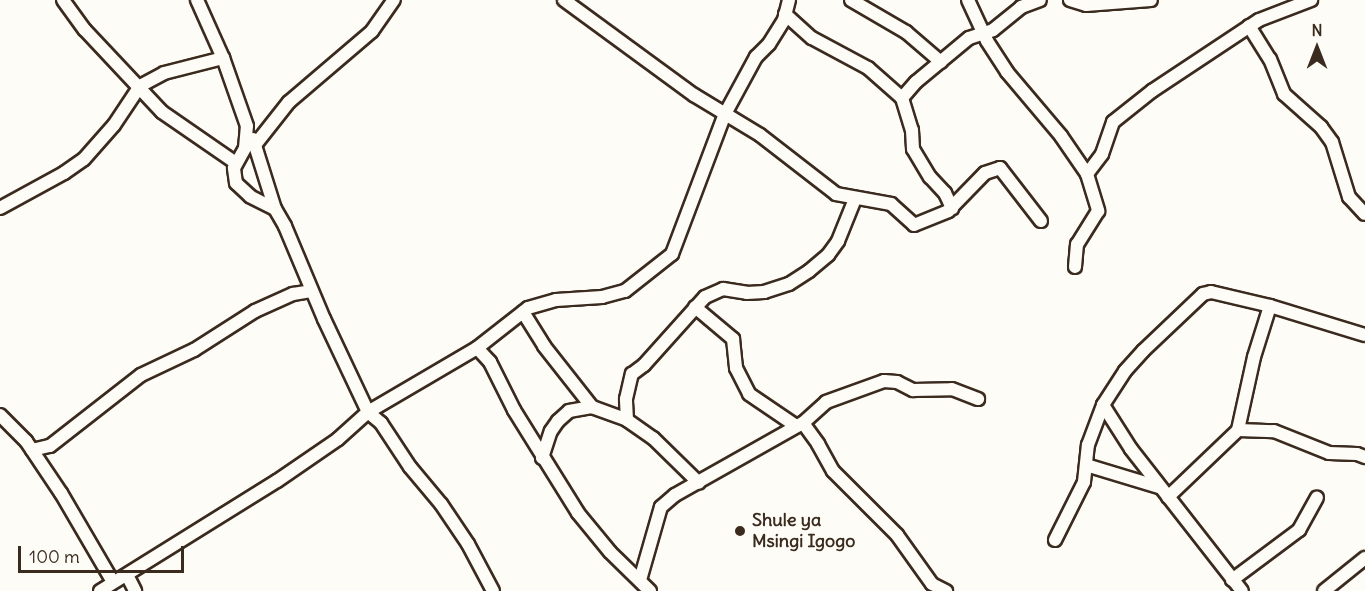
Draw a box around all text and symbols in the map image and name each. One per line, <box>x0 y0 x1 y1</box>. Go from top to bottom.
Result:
north arrow <box>1287 18 1347 78</box>
text: N <box>1311 20 1323 40</box>
place label: Shule ya Msingi Igogo <box>752 510 855 552</box>
marker: Shule ya Msingi Igogo <box>733 524 747 538</box>
scale bar <box>21 534 188 572</box>
text: 100 m <box>29 545 80 568</box>

